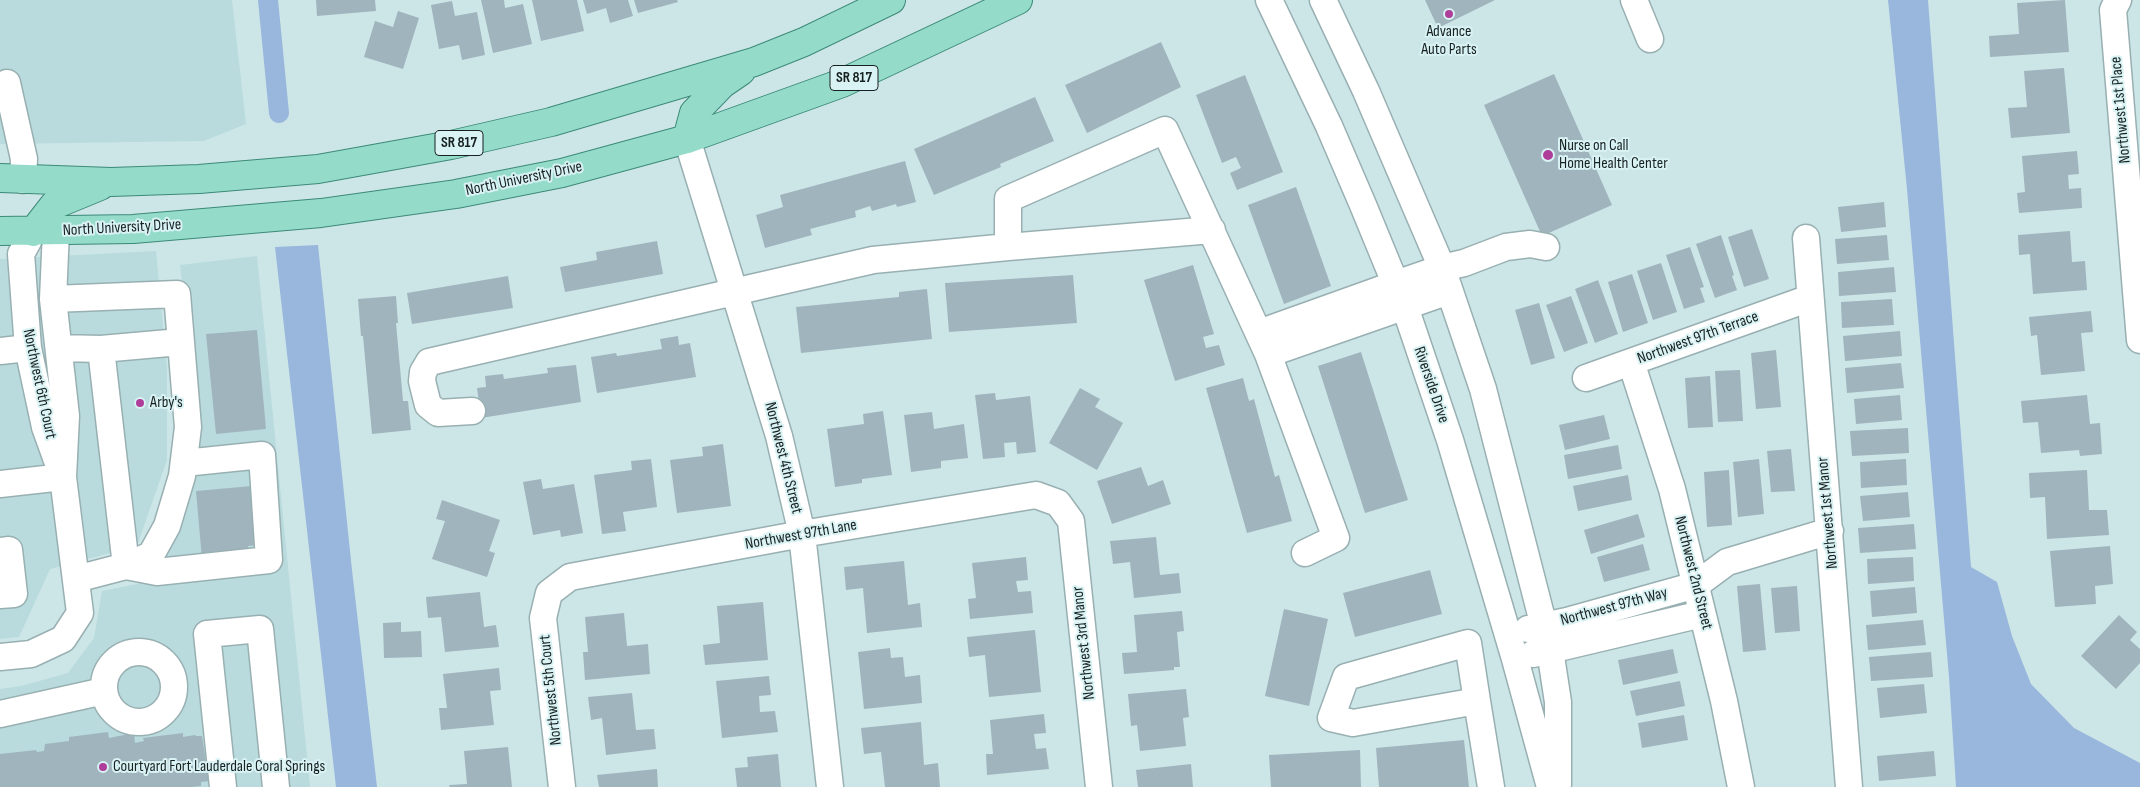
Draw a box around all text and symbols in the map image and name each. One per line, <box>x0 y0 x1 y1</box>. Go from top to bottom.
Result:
marker: Advance Auto Parts <box>1443 8 1455 20</box>
place label: Advance Auto Parts <box>1421 22 1477 60</box>
street label: Northwest 1st Place <box>2107 56 2135 164</box>
road number: SR 817 <box>830 66 878 90</box>
road number: SR 817 <box>435 130 483 156</box>
place label: Nurse on Call Home Health Center <box>1559 136 1668 174</box>
marker: Nurse on Call Home Health Center <box>1541 148 1555 162</box>
street label: North University Drive <box>464 157 584 201</box>
street label: North University Drive <box>62 215 182 241</box>
street label: Northwest 97th Terrace <box>1635 307 1761 369</box>
street label: Northwest 6th Court <box>18 327 60 441</box>
street label: Riverside Drive <box>1409 344 1453 426</box>
place label: Arby's <box>150 393 183 413</box>
marker: Arby's <box>134 397 146 409</box>
street label: Northwest 4th Street <box>760 400 806 516</box>
street label: Northwest 1st Manor <box>1814 456 1842 570</box>
street label: Northwest 2nd Street <box>1670 514 1716 632</box>
street label: Northwest 97th Lane <box>744 516 858 554</box>
street label: Northwest 97th Way <box>1558 584 1670 630</box>
street label: Northwest 3rd Manor <box>1069 585 1099 701</box>
street label: Northwest 5th Court <box>536 634 566 746</box>
place label: Courtyard Fort Lauderdale Coral Springs <box>113 757 325 777</box>
marker: Courtyard Fort Lauderdale Coral Springs <box>97 761 109 773</box>

